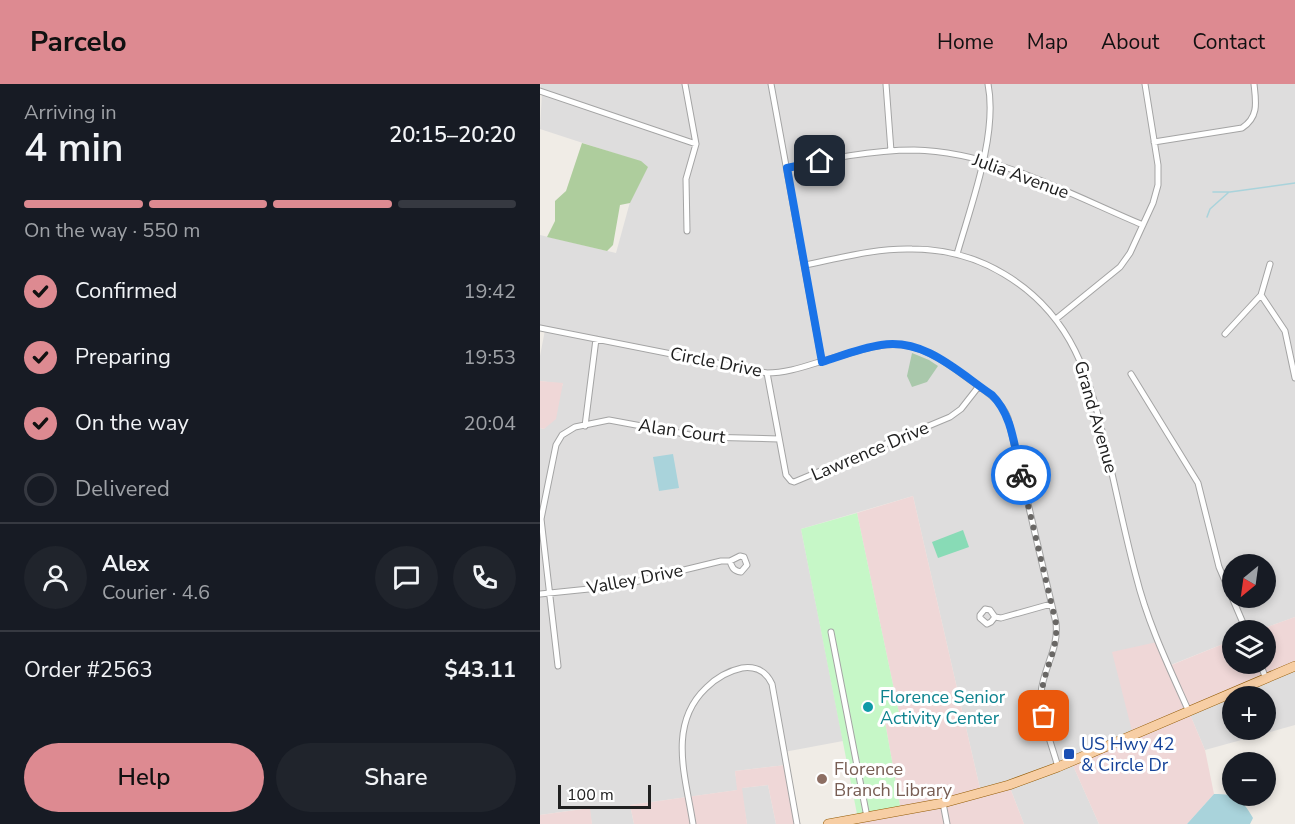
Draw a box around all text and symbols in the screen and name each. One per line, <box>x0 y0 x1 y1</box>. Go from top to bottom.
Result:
text: Parcelo <box>30 23 127 61</box>
text: Home <box>937 28 994 56</box>
text: Map <box>1027 28 1068 56</box>
text: About <box>1101 28 1159 56</box>
text: Contact <box>1192 28 1265 56</box>
text: Arriving in <box>24 99 117 126</box>
text: 20:15–20:20 <box>389 120 516 150</box>
text: 4 min <box>24 122 123 175</box>
pin <box>794 135 845 186</box>
icon: home <box>803 144 836 177</box>
street label: Julia Avenue <box>969 147 1072 205</box>
text: On the way · 550 m <box>24 217 200 244</box>
icon: check <box>24 275 57 308</box>
text: Confirmed <box>75 276 177 306</box>
text: 19:42 <box>463 278 516 305</box>
icon: check <box>24 341 57 374</box>
street label: Circle Drive <box>668 341 764 383</box>
text: Preparing <box>75 342 171 372</box>
text: 19:53 <box>463 344 516 371</box>
street label: Grand Avenue <box>1069 358 1123 476</box>
icon: check <box>24 407 57 440</box>
text: On the way <box>75 408 189 438</box>
text: 20:04 <box>463 410 516 437</box>
street label: Alan Court <box>637 413 728 449</box>
street label: Lawrence Drive <box>808 415 932 487</box>
courier <box>991 445 1051 505</box>
icon: bike <box>1005 459 1038 492</box>
text: Delivered <box>75 474 170 504</box>
button: person <box>24 546 87 609</box>
button: chat <box>375 546 438 609</box>
button: phone <box>453 546 516 609</box>
text: Alex <box>102 549 149 579</box>
north arrow <box>1222 554 1276 608</box>
map controls <box>1222 554 1276 806</box>
street label: Valley Drive <box>584 558 685 600</box>
text: Courier · 4.6 <box>102 579 210 606</box>
button: layers <box>1222 620 1276 674</box>
text: Order #2563 <box>24 655 153 685</box>
text: $43.11 <box>445 655 516 685</box>
place label: Florence Senior Activity Center <box>880 685 1006 730</box>
button: + <box>1222 686 1276 740</box>
pin <box>1018 690 1069 741</box>
icon: bag <box>1027 699 1060 732</box>
marker: Florence Senior Activity Center <box>861 700 875 714</box>
place label: US Hwy 42 & Circle Dr <box>1081 732 1174 777</box>
button: Help <box>24 743 264 812</box>
button: Share <box>276 743 516 812</box>
marker: US Hwy 42 & Circle Dr <box>1062 747 1076 761</box>
button: − <box>1222 752 1276 806</box>
place label: Florence Branch Library <box>834 757 953 802</box>
marker: Florence Branch Library <box>815 772 829 786</box>
scale bar <box>558 782 651 810</box>
text: 100 m <box>567 784 614 806</box>

